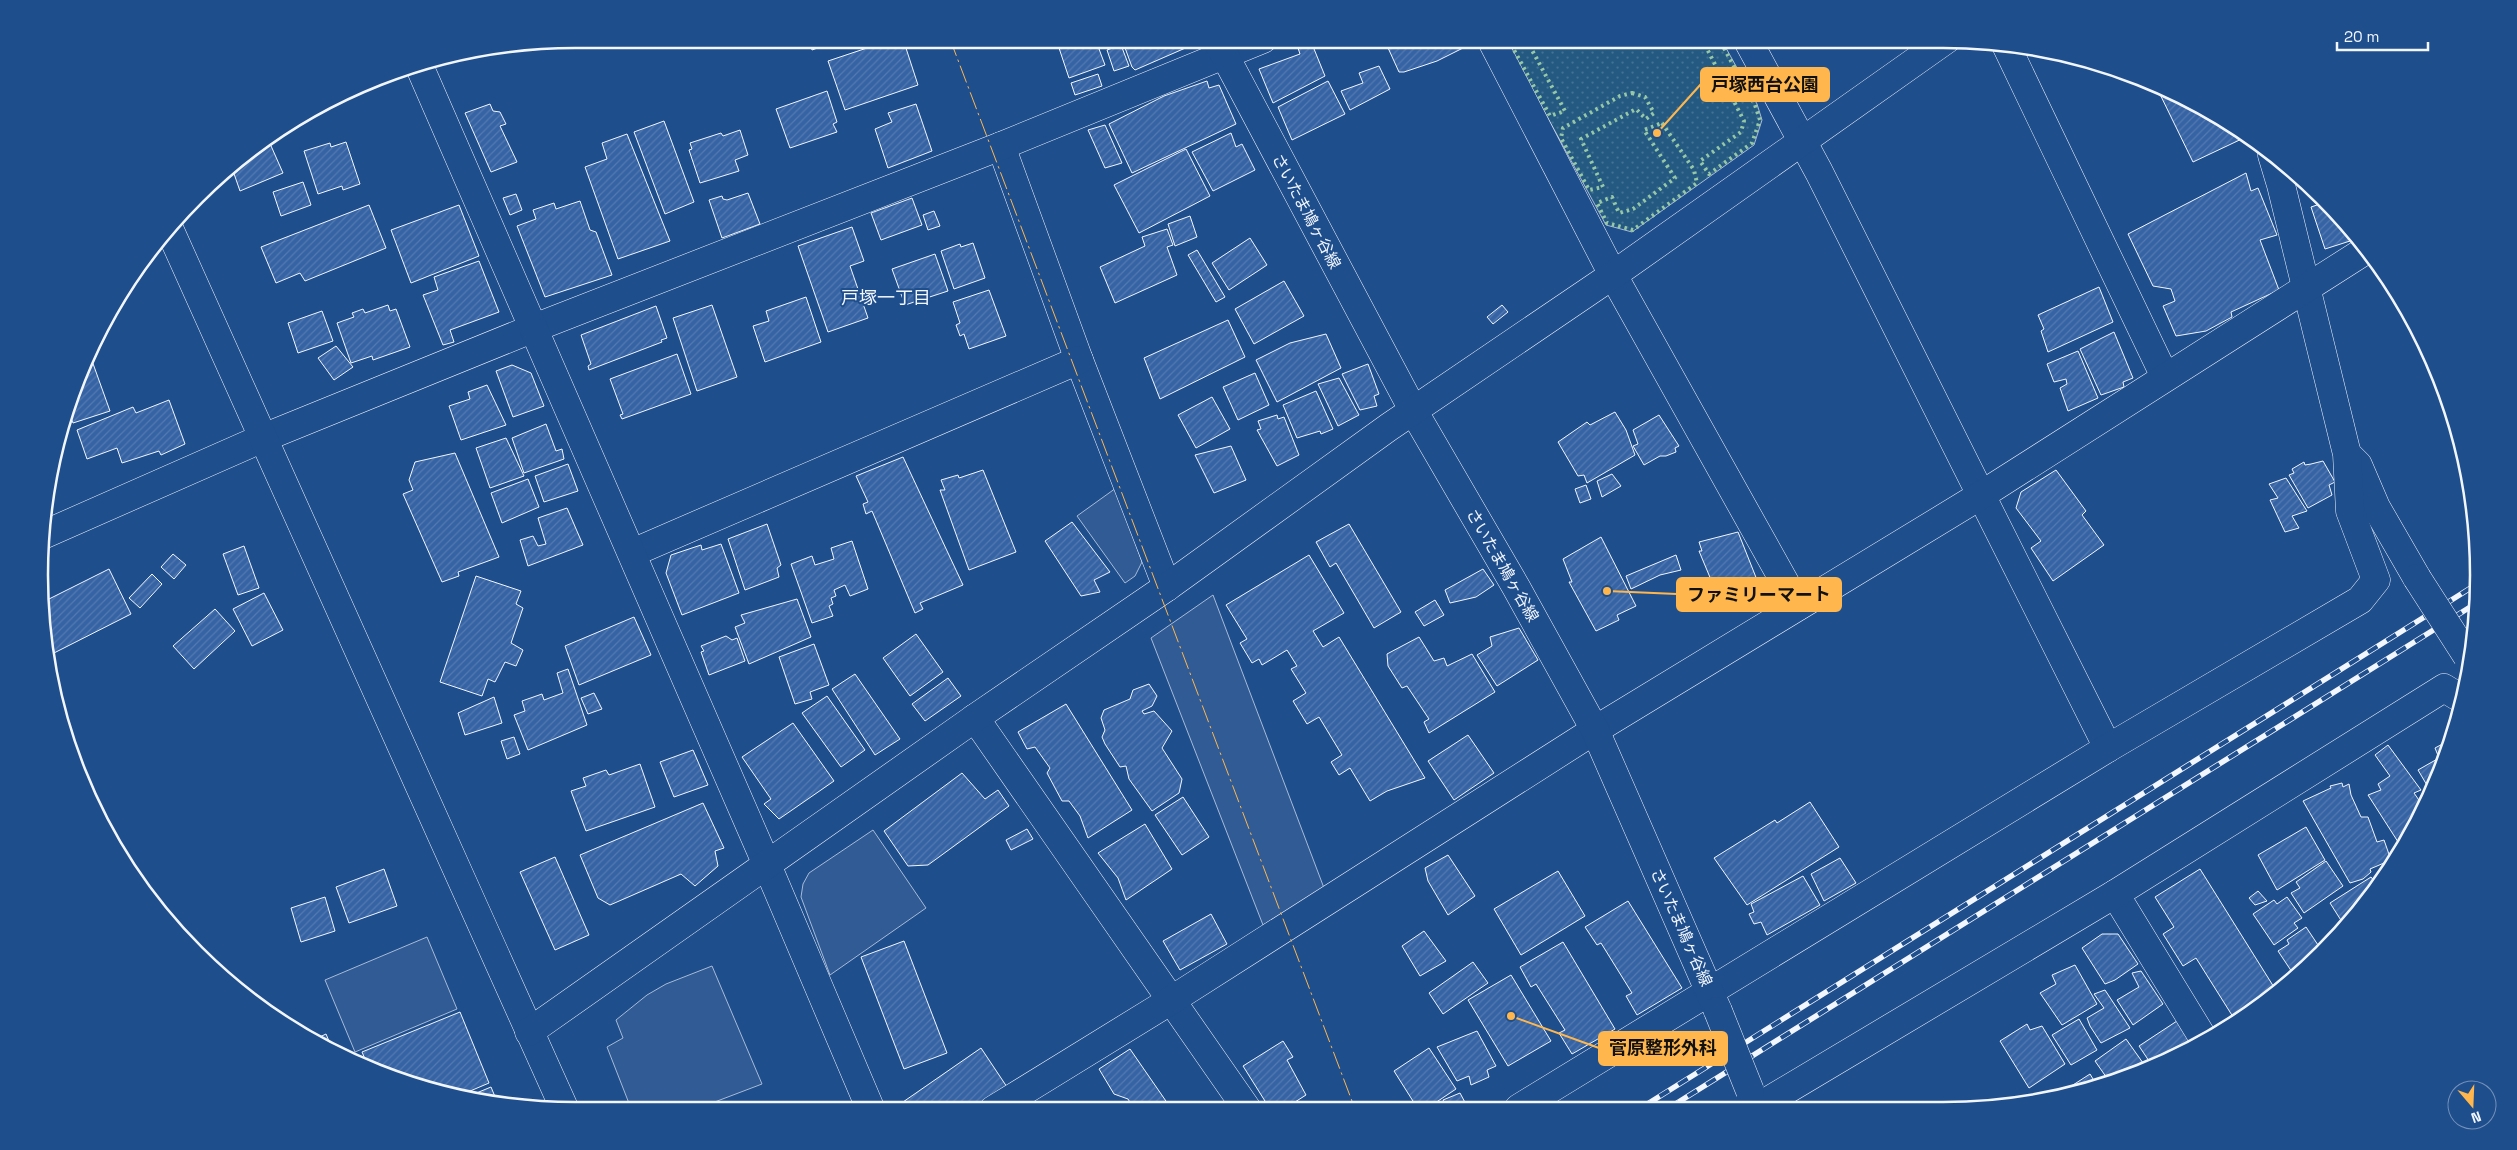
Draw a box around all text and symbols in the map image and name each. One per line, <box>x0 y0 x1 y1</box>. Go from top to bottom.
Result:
scale bar <box>2337 20 2428 52</box>
text: 20 m <box>2344 27 2379 46</box>
callout: 戸塚西台公園 <box>1701 68 1829 101</box>
text: 戸塚西台公園 <box>1711 73 1819 96</box>
street label: さいたま鳩ヶ谷線 <box>1267 150 1346 272</box>
district label: 戸塚一丁目 <box>841 286 931 309</box>
street label: さいたま鳩ヶ谷線 <box>1462 505 1544 626</box>
callout: ファミリーマート <box>1677 578 1841 611</box>
text: ファミリーマート <box>1687 583 1831 606</box>
street label: さいたま鳩ヶ谷線 <box>1646 865 1717 990</box>
callout: 菅原整形外科 <box>1599 1032 1727 1065</box>
text: 菅原整形外科 <box>1609 1036 1717 1059</box>
north arrow <box>2447 1080 2497 1130</box>
text: N <box>2469 1107 2484 1127</box>

